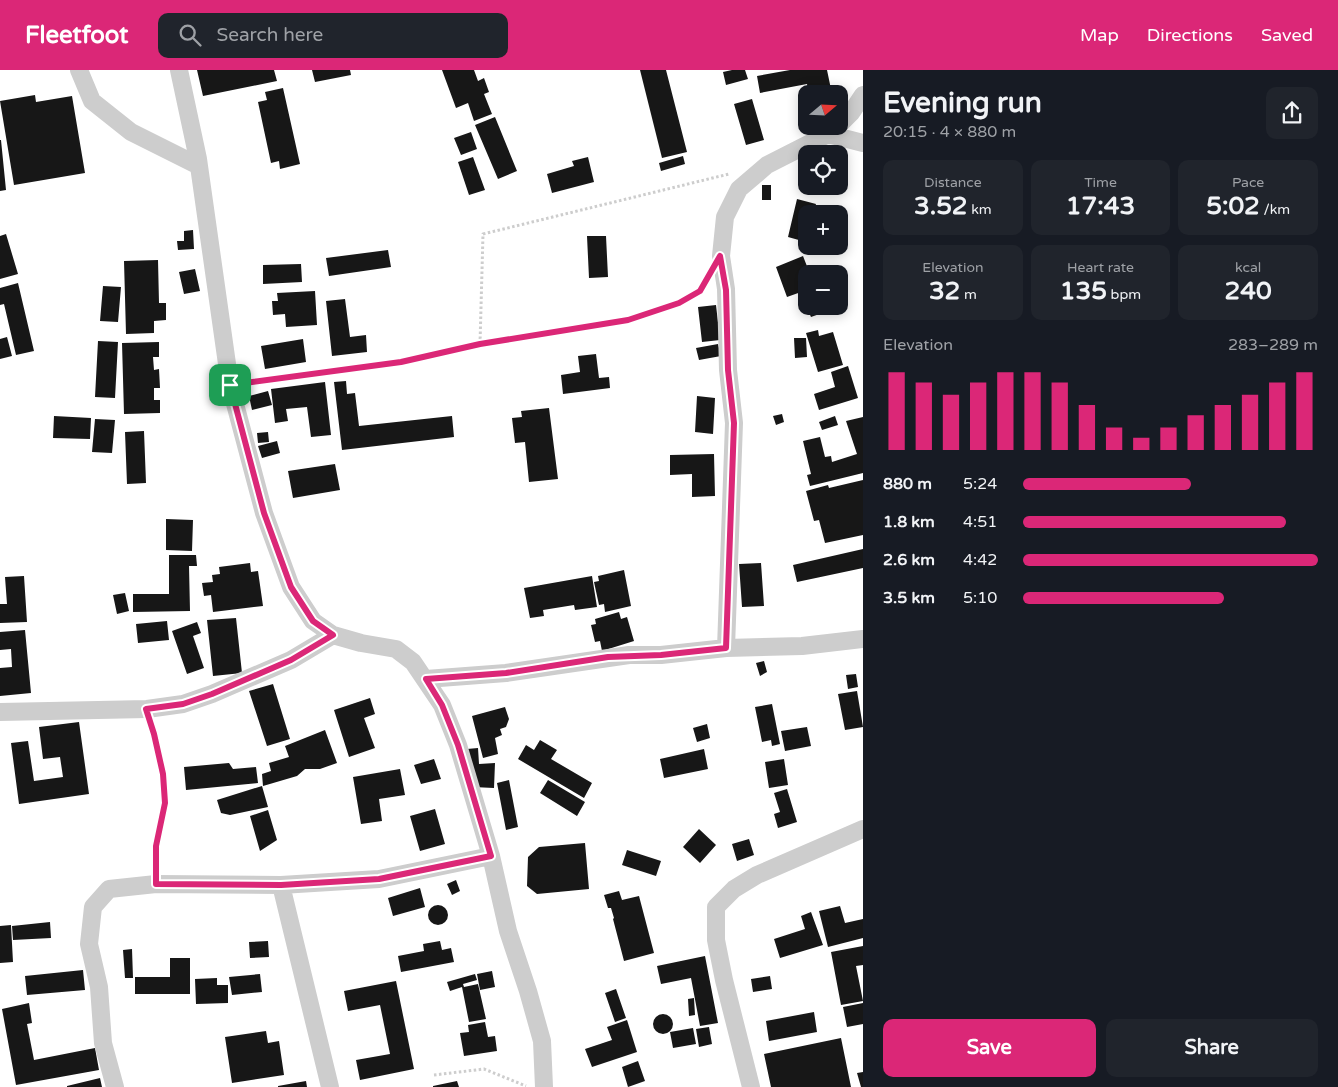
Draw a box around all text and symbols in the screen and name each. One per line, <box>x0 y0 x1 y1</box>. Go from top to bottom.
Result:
search box <box>158 13 508 58</box>
text: Fleetfoot <box>25 21 128 50</box>
icon: search <box>176 21 204 49</box>
text: Search here <box>216 24 323 46</box>
text: Map <box>1080 24 1119 46</box>
text: Directions <box>1147 24 1233 46</box>
text: Saved <box>1261 24 1313 46</box>
north arrow <box>798 85 848 135</box>
map controls <box>798 85 848 315</box>
text: Evening run <box>883 86 1042 120</box>
button: share <box>1266 87 1318 139</box>
text: 20:15 · 4 × 880 m <box>883 122 1016 142</box>
button: locate <box>798 145 848 195</box>
text: Distance <box>924 174 982 191</box>
text: Time <box>1084 174 1117 191</box>
text: Pace <box>1232 174 1264 191</box>
text: 3.52 <box>914 191 968 221</box>
text: 17:43 <box>1066 191 1135 221</box>
text: 5:02 <box>1206 191 1260 221</box>
text: km <box>968 201 992 218</box>
text: /km <box>1260 201 1290 218</box>
button: + <box>798 205 848 255</box>
text: Elevation <box>922 259 983 276</box>
text: Heart rate <box>1067 259 1134 276</box>
text: kcal <box>1235 259 1261 276</box>
button: − <box>798 265 848 315</box>
text: 32 <box>929 276 960 306</box>
text: 135 <box>1060 276 1107 306</box>
text: 240 <box>1225 276 1272 306</box>
text: m <box>960 286 977 303</box>
text: bpm <box>1107 286 1141 303</box>
text: Elevation <box>883 335 953 355</box>
text: 283–289 m <box>1228 335 1318 355</box>
pin <box>209 364 251 406</box>
icon: arrive <box>216 371 244 399</box>
text: 880 m <box>883 474 932 494</box>
text: 5:24 <box>963 474 997 494</box>
text: 1.8 km <box>883 512 935 532</box>
text: 4:51 <box>963 512 997 532</box>
text: 2.6 km <box>883 550 935 570</box>
text: 4:42 <box>963 550 997 570</box>
text: 3.5 km <box>883 588 935 608</box>
text: 5:10 <box>963 588 997 608</box>
button: Save <box>883 1019 1096 1077</box>
button: Share <box>1106 1019 1318 1077</box>

